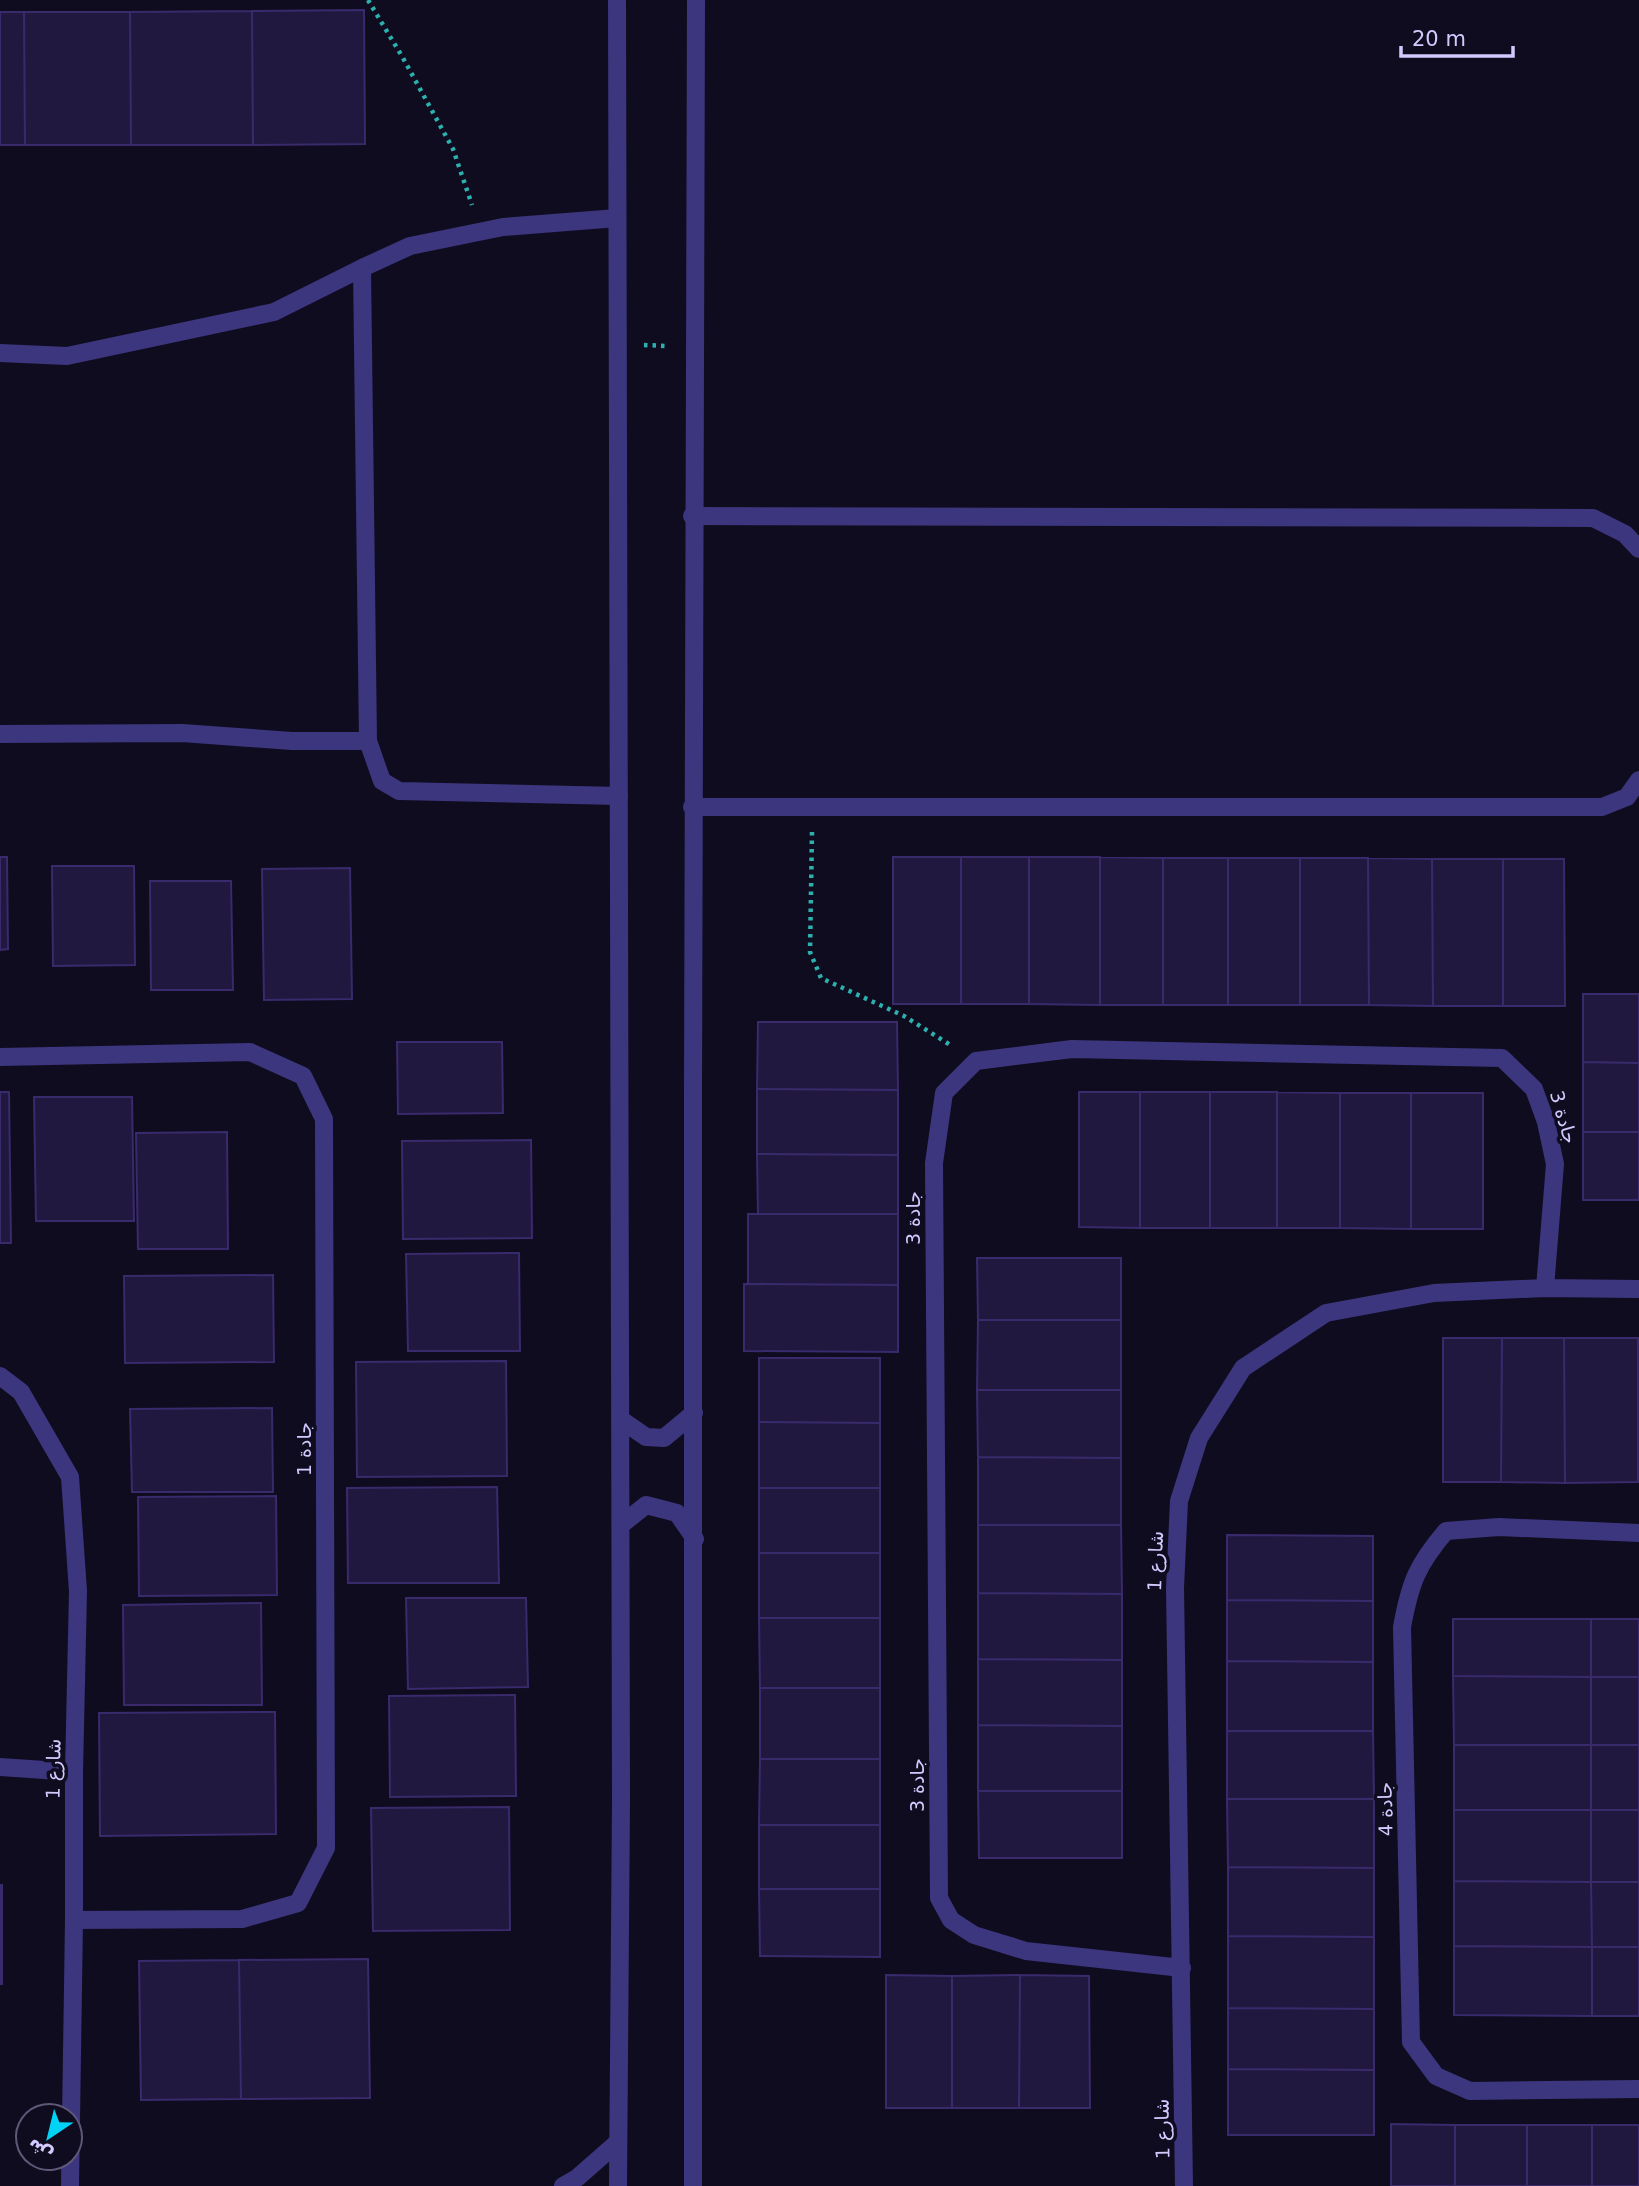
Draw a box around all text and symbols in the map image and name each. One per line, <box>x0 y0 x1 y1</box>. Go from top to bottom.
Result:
scale bar <box>1401 14 1513 58</box>
text: 20 m <box>1412 27 1466 51</box>
street label: جادة 3 <box>1546 1088 1582 1146</box>
street label: جادة 3 <box>902 1191 924 1245</box>
street label: جادة 1 <box>293 1422 315 1476</box>
street label: شارع 1 <box>1143 1530 1168 1592</box>
street label: شارع 1 <box>41 1739 66 1799</box>
street label: جادة 3 <box>906 1758 928 1812</box>
street label: جادة 4 <box>1374 1782 1396 1836</box>
street label: شارع 1 <box>1150 2099 1175 2159</box>
north arrow <box>14 2102 84 2172</box>
text: ش <box>22 2134 57 2167</box>

